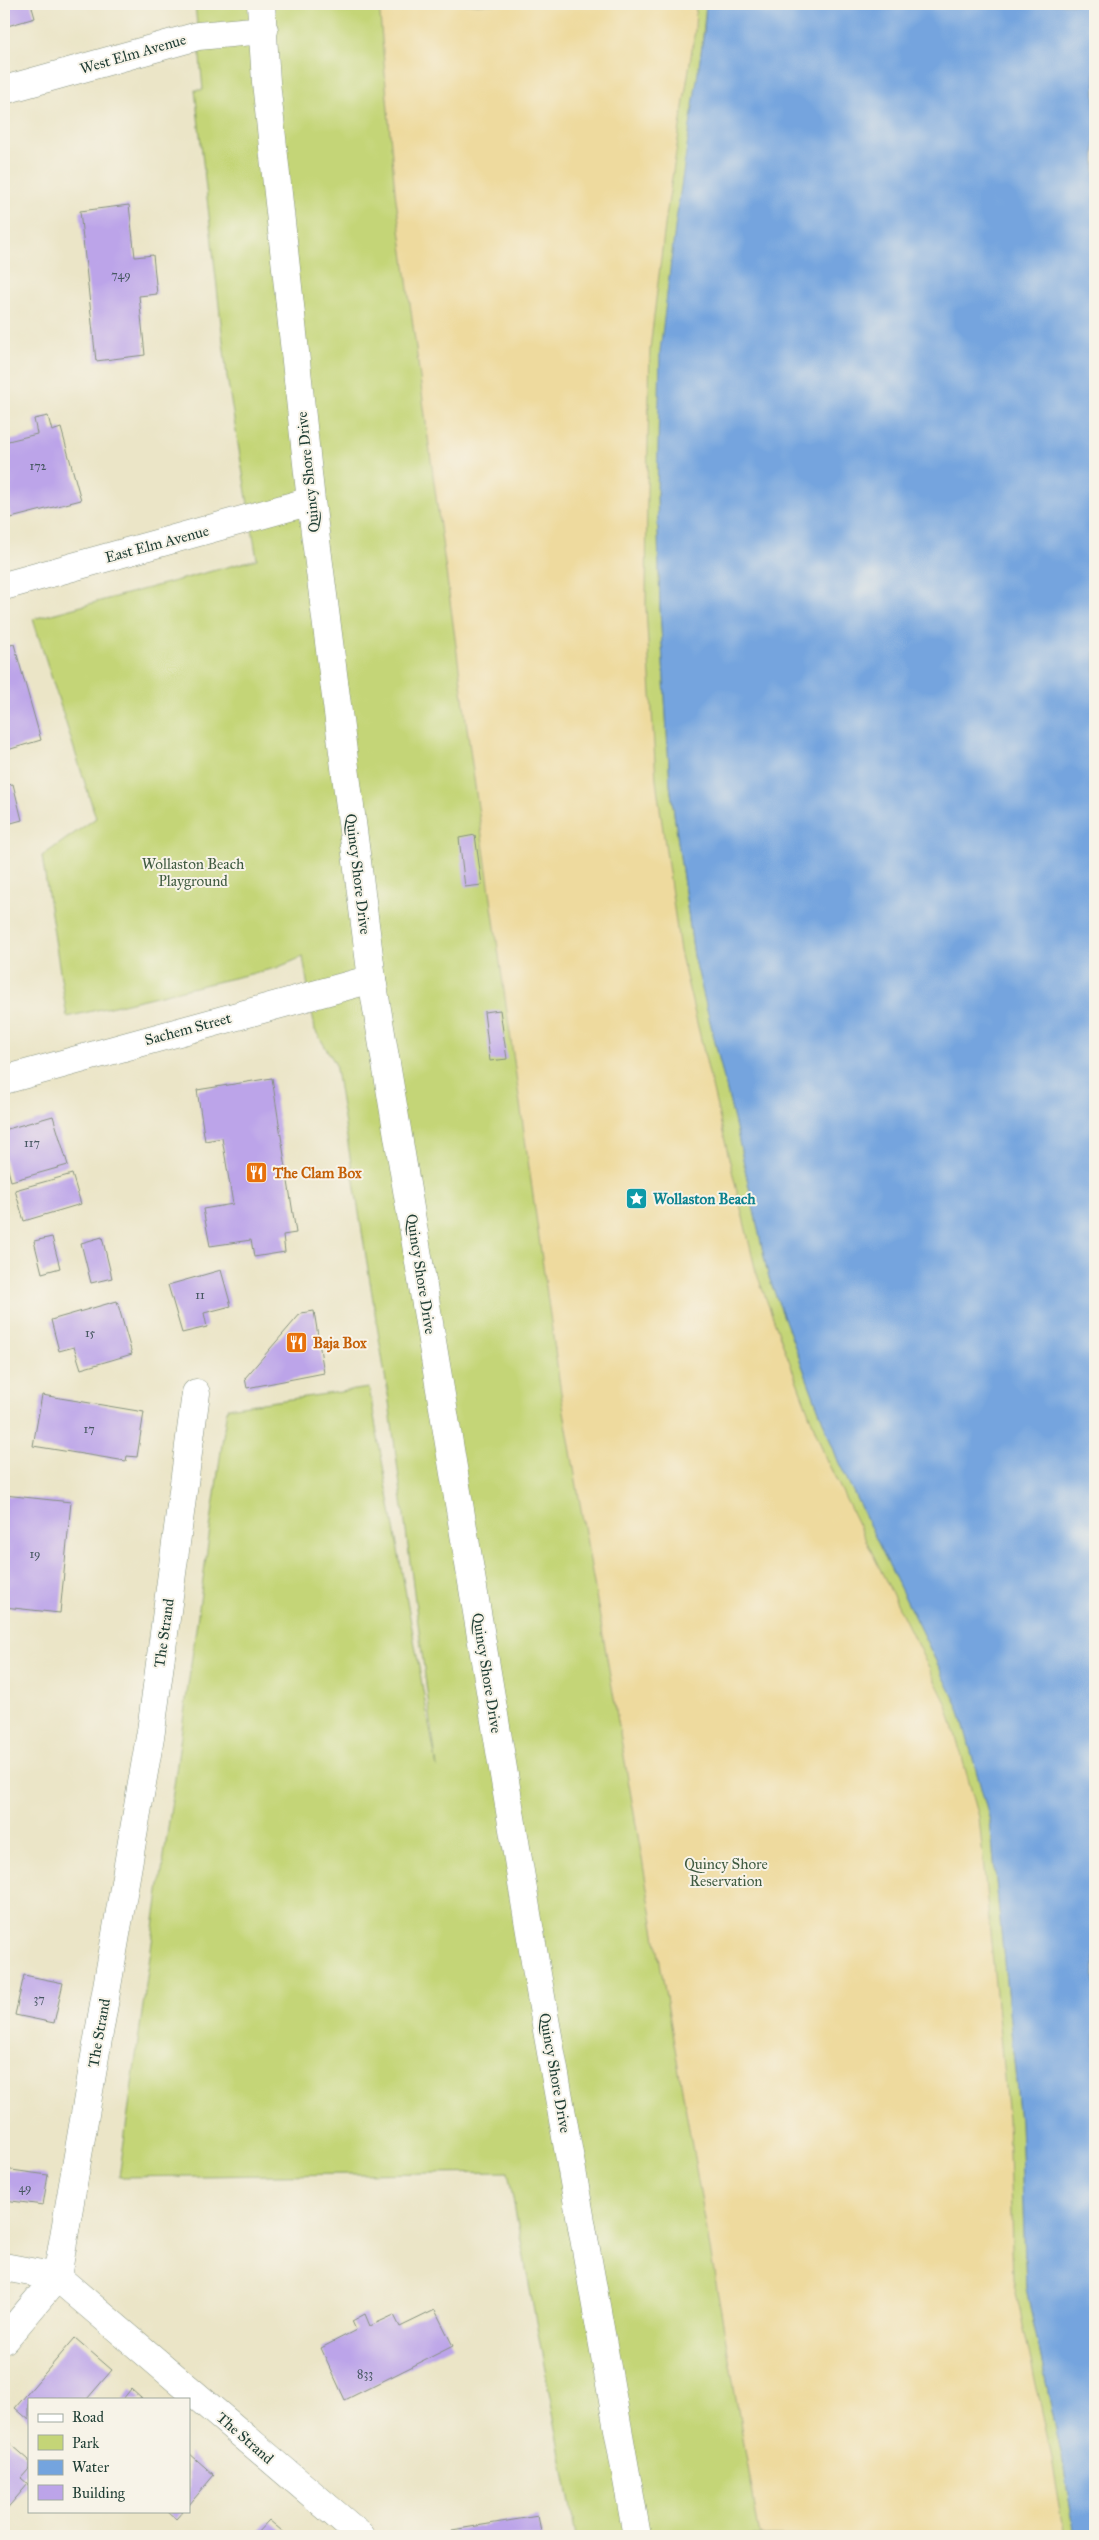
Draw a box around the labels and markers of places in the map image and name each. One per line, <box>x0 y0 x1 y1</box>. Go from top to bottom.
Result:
restaurant icon: The Clam Box <box>245 1161 269 1185</box>
place label: The Clam Box <box>272 1164 362 1182</box>
place icon: Wollaston Beach <box>625 1187 649 1211</box>
place label: Wollaston Beach <box>653 1190 756 1208</box>
restaurant icon: Baja Box <box>285 1331 309 1355</box>
place label: Baja Box <box>313 1334 367 1353</box>

